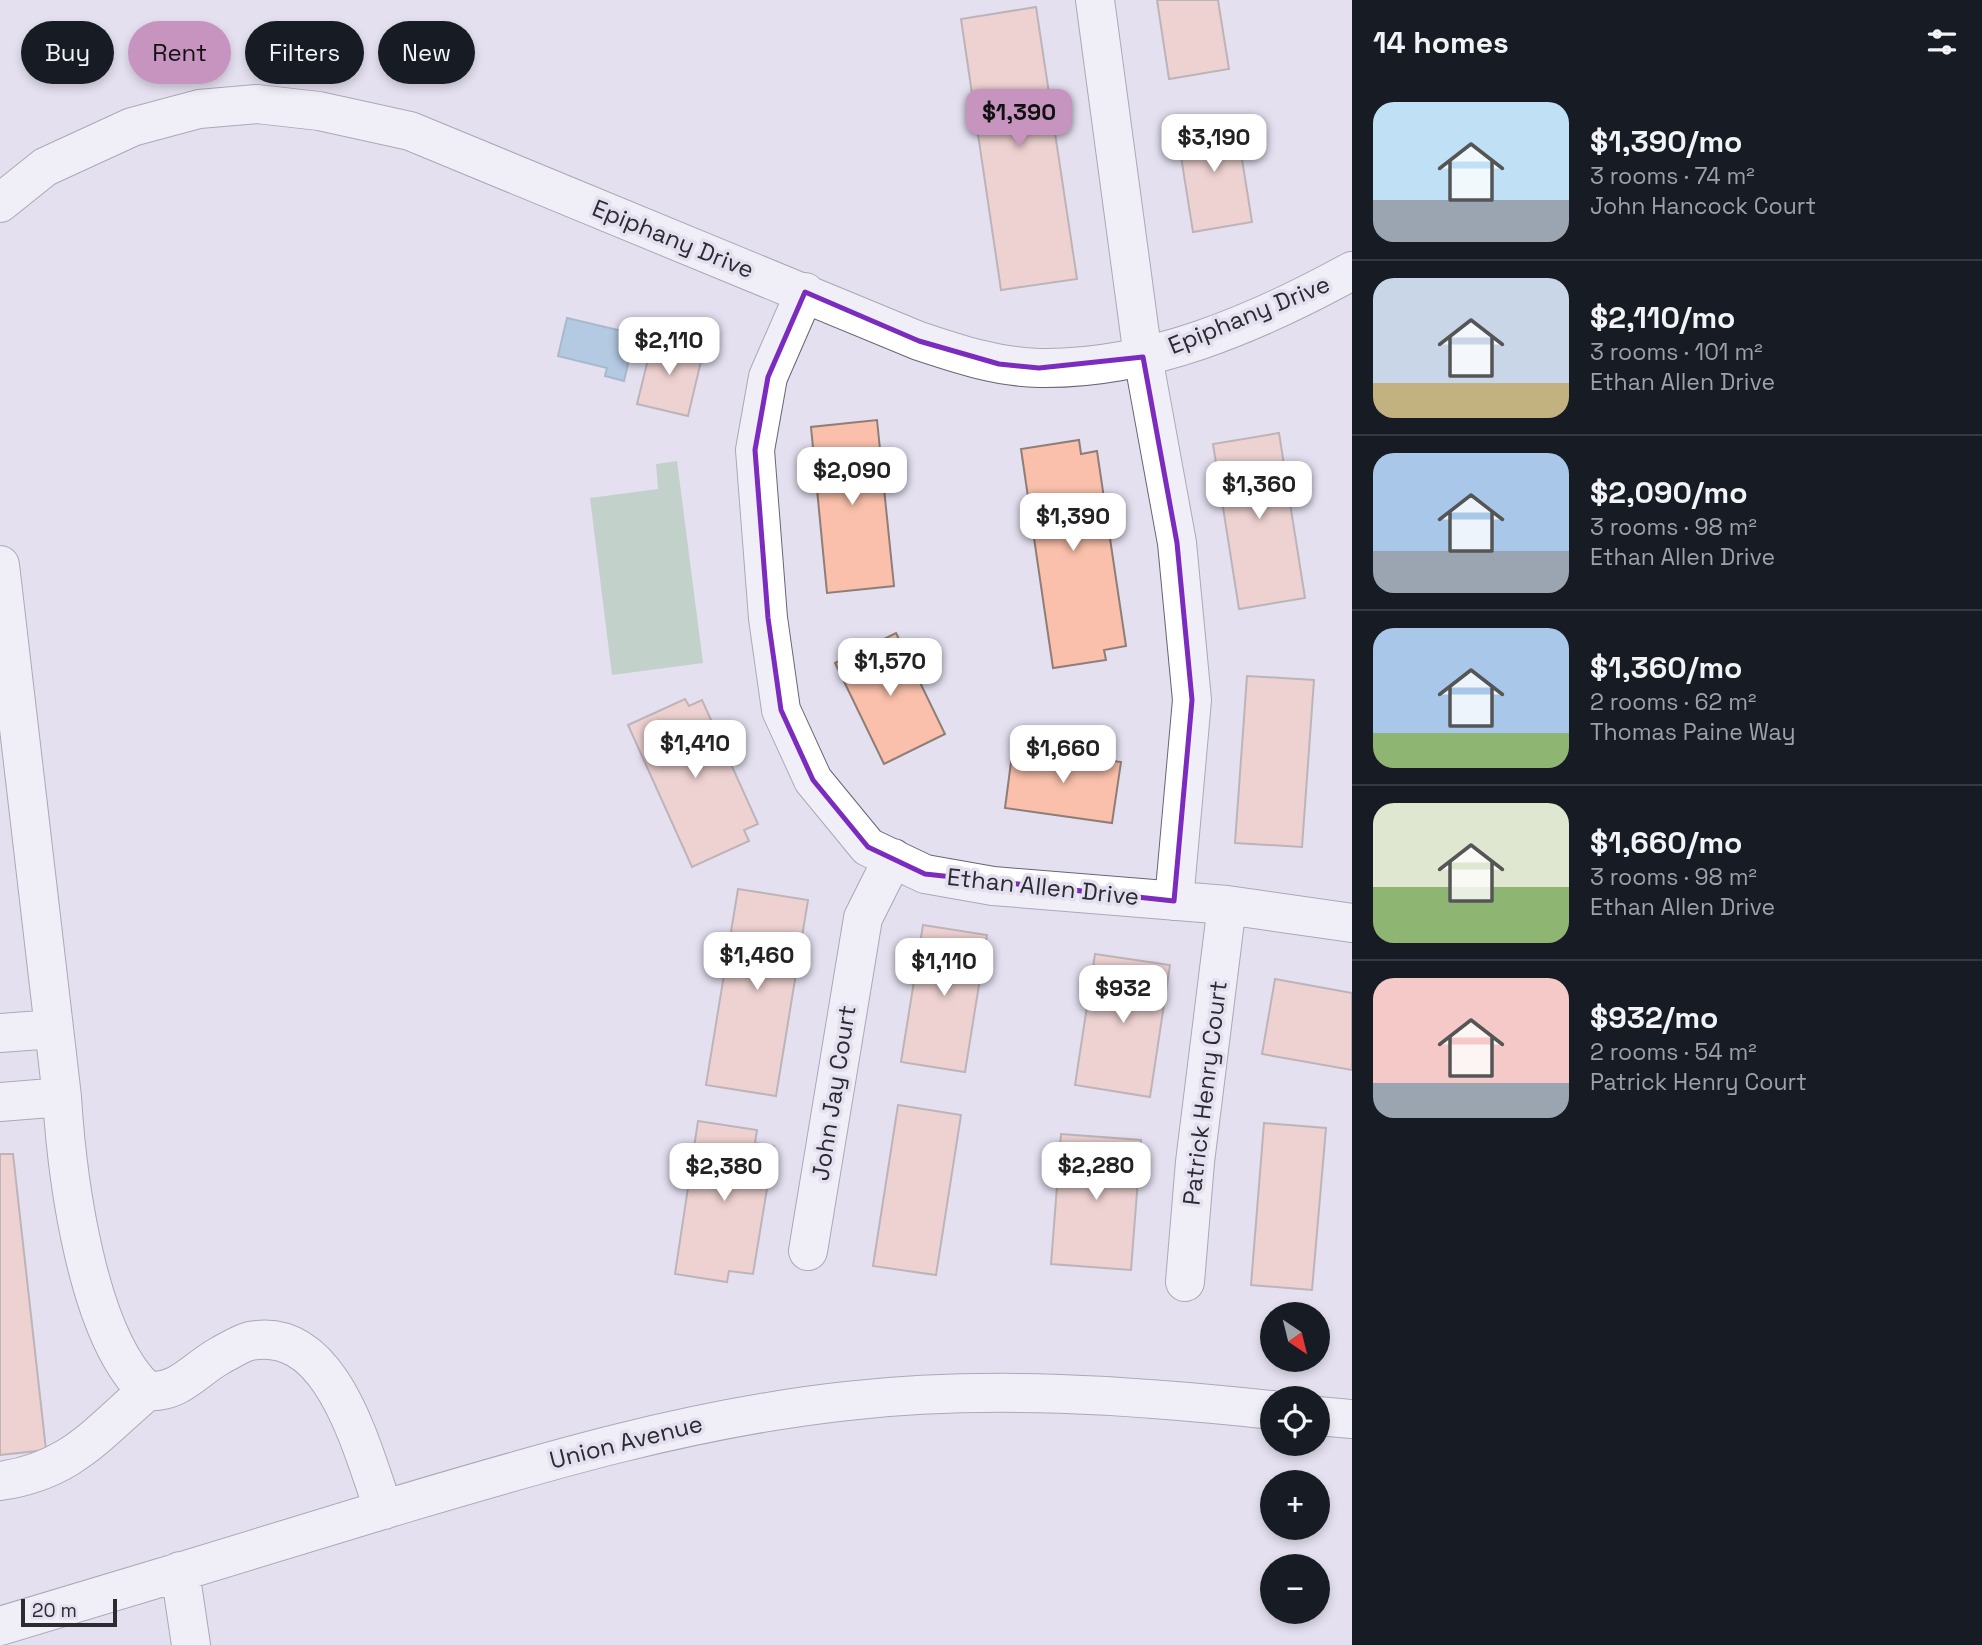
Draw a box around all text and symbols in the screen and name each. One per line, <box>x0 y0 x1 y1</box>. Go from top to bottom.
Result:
chip: Buy <box>21 21 114 84</box>
chip: Rent <box>128 21 231 84</box>
chip: Filters <box>245 21 364 84</box>
chip: New <box>378 21 475 84</box>
text: 14 homes <box>1373 23 1509 62</box>
icon: filters <box>1923 23 1961 61</box>
pin: $1,390 <box>962 90 1076 149</box>
text: $1,390 <box>982 97 1056 127</box>
pin: $3,190 <box>1157 114 1271 174</box>
text: $3,190 <box>1177 122 1251 152</box>
text: $1,390/mo <box>1590 122 1742 161</box>
icon: home <box>1429 130 1513 214</box>
text: 3 rooms · 74 m² <box>1590 161 1755 191</box>
text: John Hancock Court <box>1590 191 1816 221</box>
street label: Epiphany Drive <box>588 192 759 285</box>
street label: Epiphany Drive <box>1163 268 1334 361</box>
text: $2,110/mo <box>1590 298 1735 337</box>
icon: home <box>1429 306 1513 390</box>
pin: $2,110 <box>612 318 726 377</box>
text: $2,110 <box>635 325 703 355</box>
text: 3 rooms · 101 m² <box>1590 337 1763 367</box>
text: Ethan Allen Drive <box>1590 367 1775 397</box>
pin: $2,090 <box>795 448 909 507</box>
text: $2,090 <box>813 455 891 485</box>
pin: $1,360 <box>1202 462 1316 521</box>
text: $1,360 <box>1222 469 1296 499</box>
text: $2,090/mo <box>1590 473 1748 512</box>
icon: home <box>1429 481 1513 565</box>
pin: $1,390 <box>1016 494 1130 553</box>
text: $1,390 <box>1036 501 1110 531</box>
text: 3 rooms · 98 m² <box>1590 512 1757 542</box>
text: Ethan Allen Drive <box>1590 542 1775 572</box>
pin: $1,570 <box>833 638 947 698</box>
text: $1,570 <box>854 646 926 676</box>
text: $1,360/mo <box>1590 648 1742 687</box>
icon: home <box>1429 656 1513 740</box>
text: 2 rooms · 62 m² <box>1590 687 1756 717</box>
text: Thomas Paine Way <box>1590 717 1796 747</box>
pin: $1,410 <box>638 720 752 780</box>
pin: $1,660 <box>1006 726 1120 785</box>
text: $1,410 <box>660 728 730 758</box>
text: $1,660 <box>1026 733 1100 763</box>
text: $1,660/mo <box>1590 823 1742 862</box>
icon: home <box>1429 831 1513 915</box>
street label: Ethan Allen Drive <box>945 861 1141 912</box>
text: 3 rooms · 98 m² <box>1590 862 1757 892</box>
text: Ethan Allen Drive <box>1590 892 1775 922</box>
pin: $1,460 <box>700 932 814 992</box>
pin: $1,110 <box>887 939 1001 998</box>
text: $1,460 <box>720 940 794 970</box>
text: $1,110 <box>911 946 977 976</box>
pin: $932 <box>1082 965 1164 1025</box>
text: $932 <box>1095 973 1151 1003</box>
street label: Patrick Henry Court <box>1175 979 1234 1207</box>
text: $932/mo <box>1590 998 1718 1037</box>
street label: John Jay Court <box>804 1003 863 1183</box>
icon: home <box>1429 1006 1513 1090</box>
text: 2 rooms · 54 m² <box>1590 1037 1757 1067</box>
text: Patrick Henry Court <box>1590 1067 1807 1097</box>
pin: $2,280 <box>1039 1142 1153 1202</box>
pin: $2,380 <box>667 1144 781 1203</box>
text: $2,280 <box>1058 1150 1134 1180</box>
text: $2,380 <box>685 1151 763 1181</box>
north arrow <box>1260 1302 1330 1372</box>
map controls <box>1260 1302 1330 1624</box>
button: locate <box>1260 1386 1330 1456</box>
street label: Union Avenue <box>546 1408 706 1476</box>
button: + <box>1260 1470 1330 1540</box>
button: − <box>1260 1554 1330 1624</box>
scale bar <box>21 1596 117 1628</box>
text: 20 m <box>32 1598 77 1623</box>

